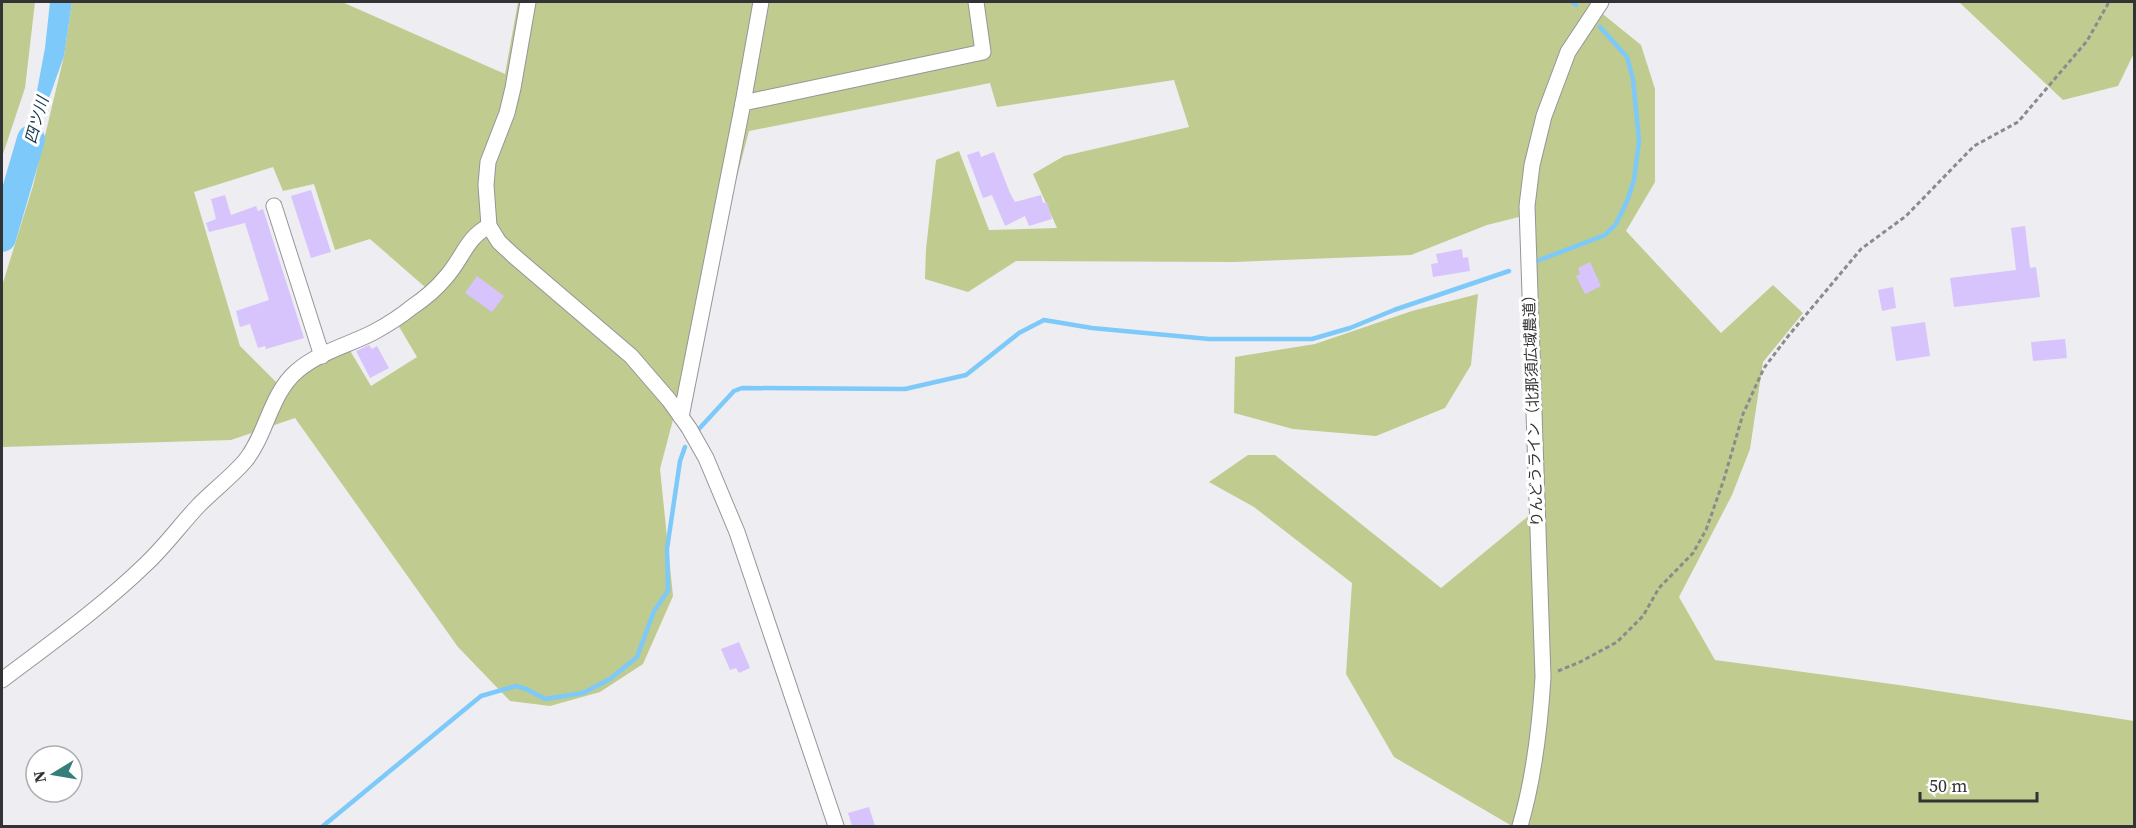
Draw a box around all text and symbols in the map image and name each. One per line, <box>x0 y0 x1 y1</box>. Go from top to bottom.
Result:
water label: 四ツ川 <box>19 92 54 146</box>
street label: りんどうライン（北那須広域農道） <box>1518 287 1547 527</box>
north arrow <box>24 744 84 804</box>
scale bar <box>1920 765 2037 803</box>
text: N <box>27 769 51 785</box>
text: 50 m <box>1929 773 1967 798</box>

